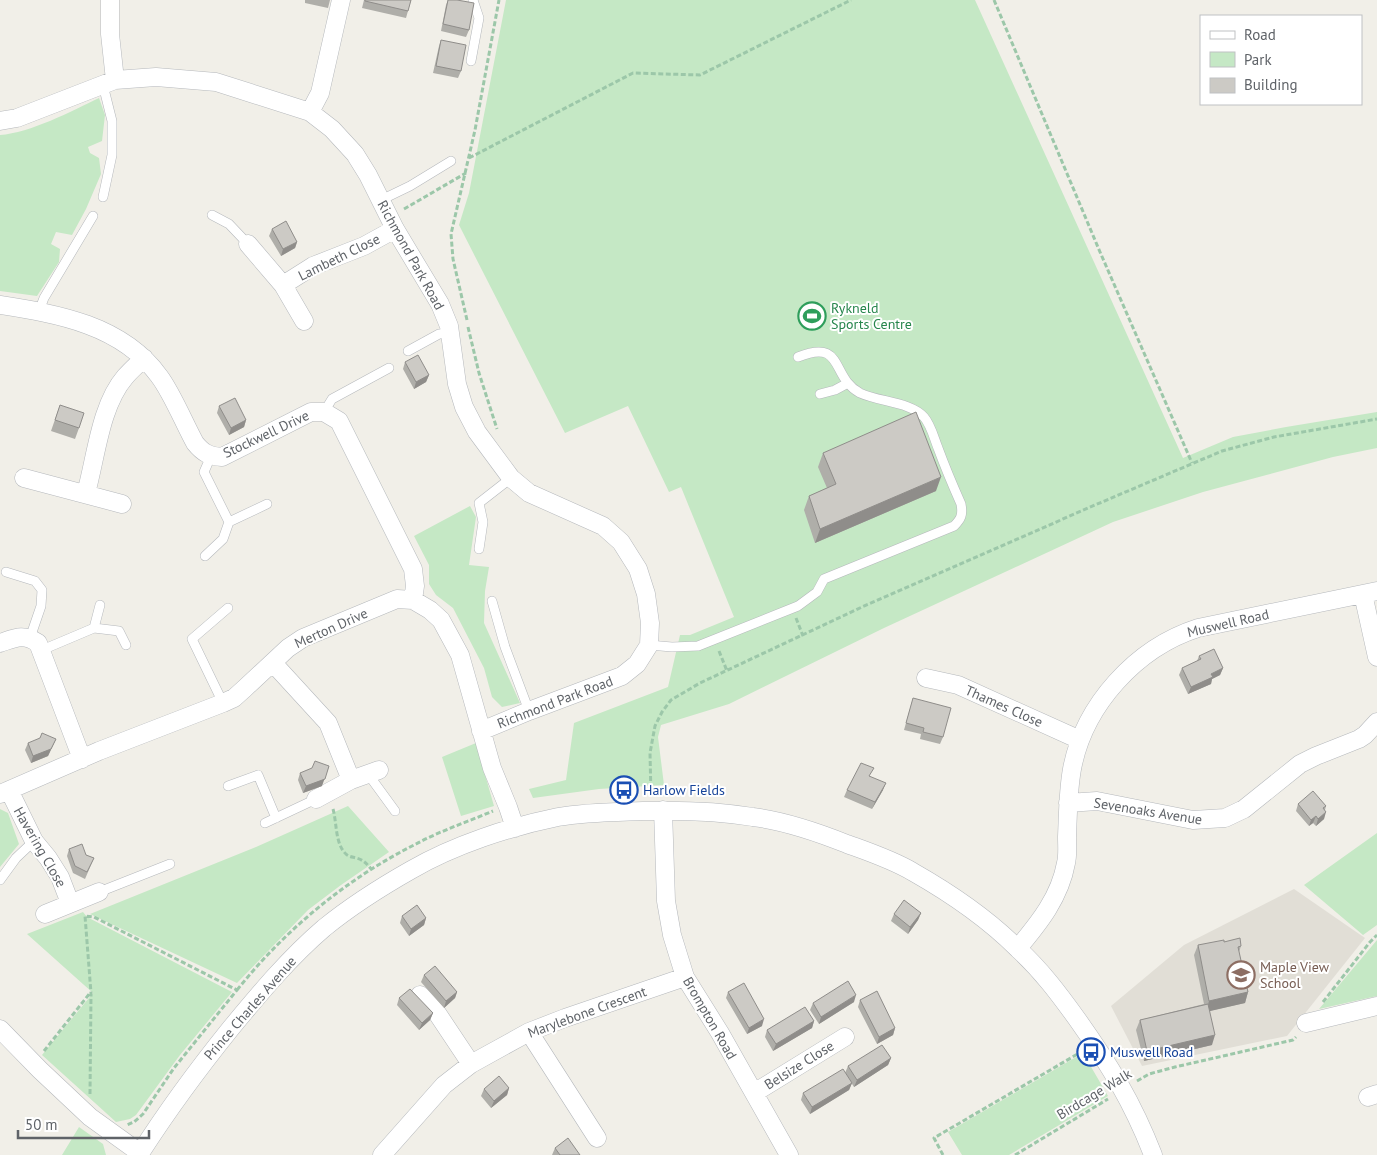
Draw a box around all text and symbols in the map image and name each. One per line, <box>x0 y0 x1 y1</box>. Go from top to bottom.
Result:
legend <box>1200 15 1362 105</box>
text: Road <box>1244 25 1276 44</box>
text: Park <box>1244 50 1272 69</box>
text: Building <box>1244 75 1298 94</box>
street label: Richmond Park Road <box>373 197 449 313</box>
street label: Lambeth Close <box>295 229 383 285</box>
place label: Rykneld Sports Centre <box>831 299 912 333</box>
sports icon: Rykneld Sports Centre <box>797 301 827 331</box>
street label: Stockwell Drive <box>220 406 312 462</box>
street label: Merton Drive <box>292 604 370 652</box>
street label: Muswell Road <box>1185 605 1271 641</box>
street label: Richmond Park Road <box>495 672 615 732</box>
street label: Thames Close <box>962 681 1046 731</box>
bus stop icon: Harlow Fields <box>609 775 639 805</box>
place label: Harlow Fields <box>643 781 725 799</box>
street label: Sevenoaks Avenue <box>1092 794 1204 828</box>
street label: Havering Close <box>10 803 70 891</box>
street label: Prince Charles Avenue <box>200 952 300 1064</box>
place label: Maple View School <box>1260 958 1330 992</box>
school or university icon: Maple View School <box>1226 960 1256 990</box>
street label: Brompton Road <box>679 973 741 1063</box>
street label: Marylebone Crescent <box>525 982 649 1042</box>
street label: Belsize Close <box>761 1037 837 1093</box>
bus stop icon: Muswell Road <box>1076 1037 1106 1067</box>
place label: Muswell Road <box>1110 1043 1193 1061</box>
street label: Birdcage Walk <box>1053 1064 1135 1123</box>
scale bar <box>18 1108 149 1140</box>
text: 50 m <box>25 1115 58 1134</box>

